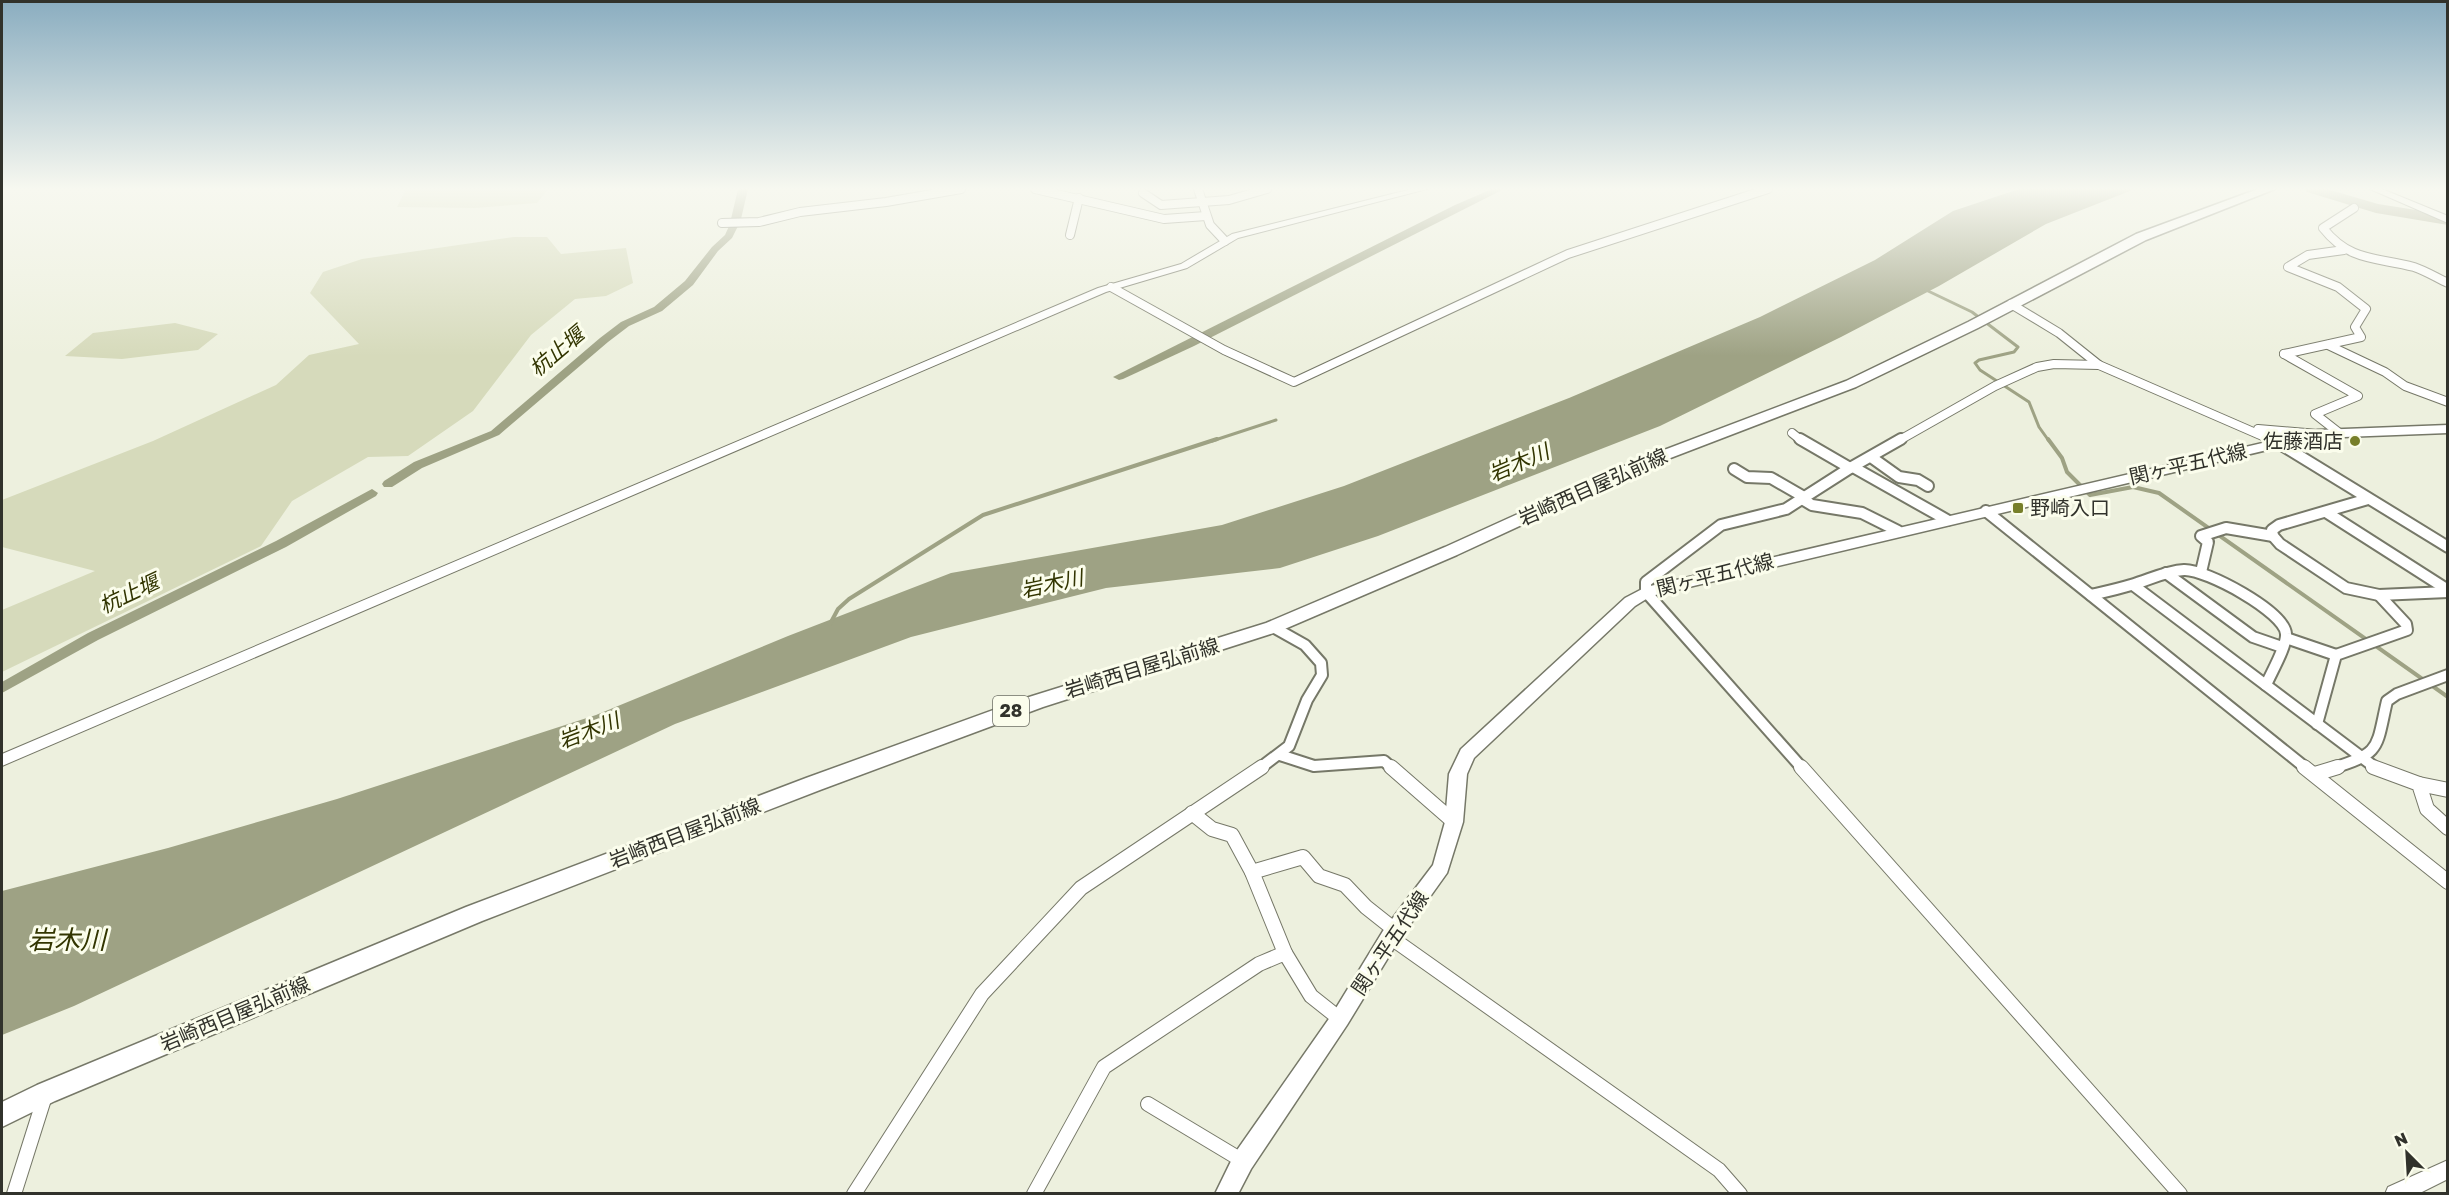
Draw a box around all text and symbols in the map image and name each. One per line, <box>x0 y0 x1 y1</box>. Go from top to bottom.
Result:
water label: 杭止堰 <box>524 318 592 381</box>
place label: 佐藤酒店 <box>2263 428 2343 452</box>
marker: 佐藤酒店 <box>2348 434 2362 448</box>
water label: 岩木川 <box>1485 437 1555 486</box>
street label: 関ヶ平五代線 <box>2127 438 2249 488</box>
street label: 岩崎西目屋弘前線 <box>1515 443 1671 530</box>
place label: 野崎入口 <box>2030 495 2110 519</box>
marker: 野崎入口 <box>2011 501 2025 515</box>
street label: 関ヶ平五代線 <box>1654 548 1776 600</box>
water label: 岩木川 <box>1018 563 1087 602</box>
water label: 杭止堰 <box>95 566 166 618</box>
street label: 岩崎西目屋弘前線 <box>1062 632 1222 702</box>
road number: 28 <box>993 696 1029 726</box>
water label: 岩木川 <box>555 706 625 753</box>
street label: 岩崎西目屋弘前線 <box>606 792 764 872</box>
street label: 関ヶ平五代線 <box>1346 886 1433 999</box>
water label: 岩木川 <box>28 924 109 955</box>
street label: 岩崎西目屋弘前線 <box>156 971 313 1055</box>
north arrow <box>2377 1123 2437 1183</box>
text: N <box>2391 1128 2411 1151</box>

